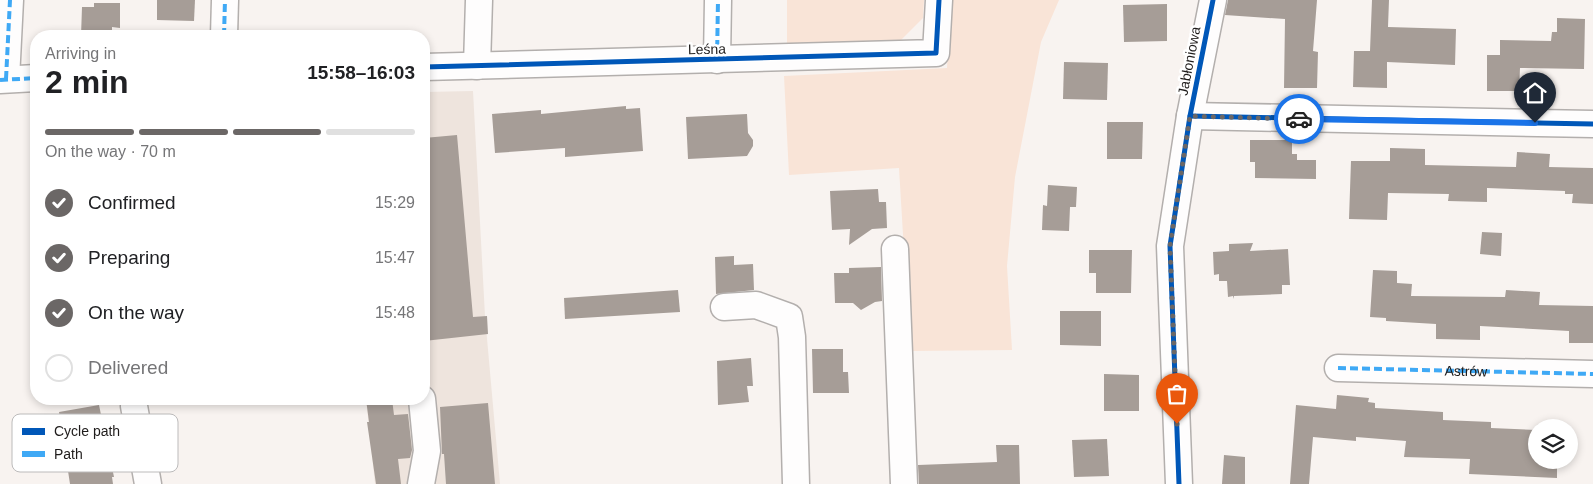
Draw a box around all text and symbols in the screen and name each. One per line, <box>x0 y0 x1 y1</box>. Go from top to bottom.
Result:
street label: Jabłoniowa <box>1174 25 1204 97</box>
street label: Leśna <box>688 41 726 57</box>
text: Arriving in <box>45 45 116 62</box>
text: 15:58–16:03 <box>307 62 415 83</box>
text: 2 min <box>45 64 129 100</box>
pin <box>1514 72 1556 123</box>
icon: home <box>1521 79 1549 107</box>
courier <box>1274 94 1324 144</box>
icon: car <box>1285 105 1313 133</box>
text: On the way · 70 m <box>45 143 176 160</box>
icon: check <box>45 189 73 217</box>
text: Confirmed <box>88 192 176 213</box>
text: 15:29 <box>375 194 415 211</box>
icon: check <box>45 244 73 272</box>
text: Preparing <box>88 247 170 268</box>
text: 15:47 <box>375 249 415 266</box>
icon: check <box>45 299 73 327</box>
text: On the way <box>88 302 184 323</box>
text: 15:48 <box>375 304 415 321</box>
text: Delivered <box>88 357 168 378</box>
street label: Astrów <box>1444 363 1488 380</box>
pin <box>1156 373 1198 424</box>
icon: bag <box>1163 380 1191 408</box>
legend <box>12 414 178 472</box>
map controls <box>1528 419 1578 469</box>
button: layers <box>1528 419 1578 469</box>
text: Cycle path <box>54 423 120 439</box>
text: Path <box>54 446 83 462</box>

